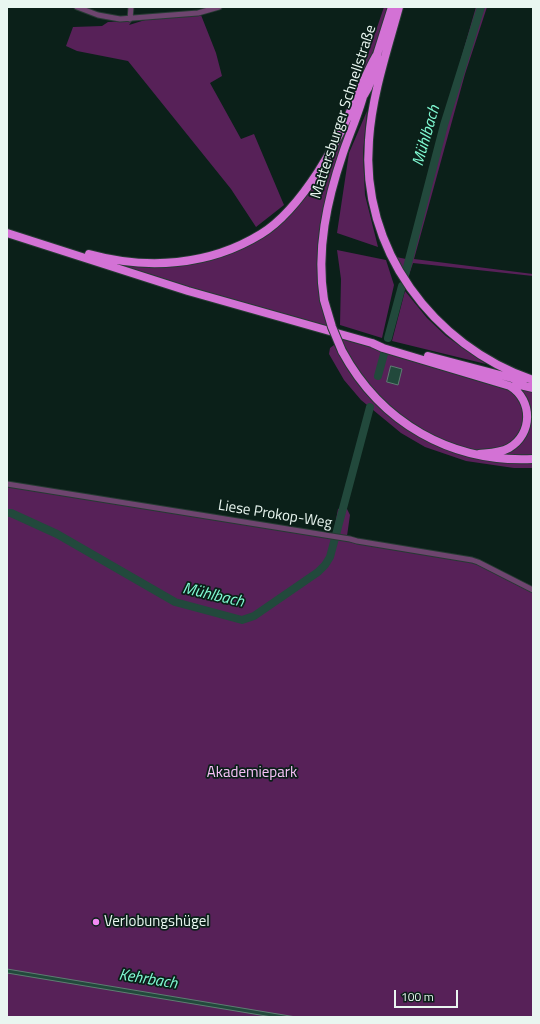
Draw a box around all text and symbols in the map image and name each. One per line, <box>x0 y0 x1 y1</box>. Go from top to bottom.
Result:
street label: Mattersburger Schnellstraße <box>307 23 381 201</box>
water label: Mühlbach <box>409 103 445 169</box>
street label: Liese Prokop-Weg <box>217 497 333 533</box>
water label: Mühlbach <box>180 580 246 612</box>
park label: Akademiepark <box>207 764 297 782</box>
place label: Verlobungshügel <box>104 913 210 931</box>
marker: Verlobungshügel <box>91 917 101 927</box>
water label: Kehrbach <box>117 966 179 994</box>
scale bar <box>396 982 460 1008</box>
text: 100 m <box>401 987 434 1006</box>

